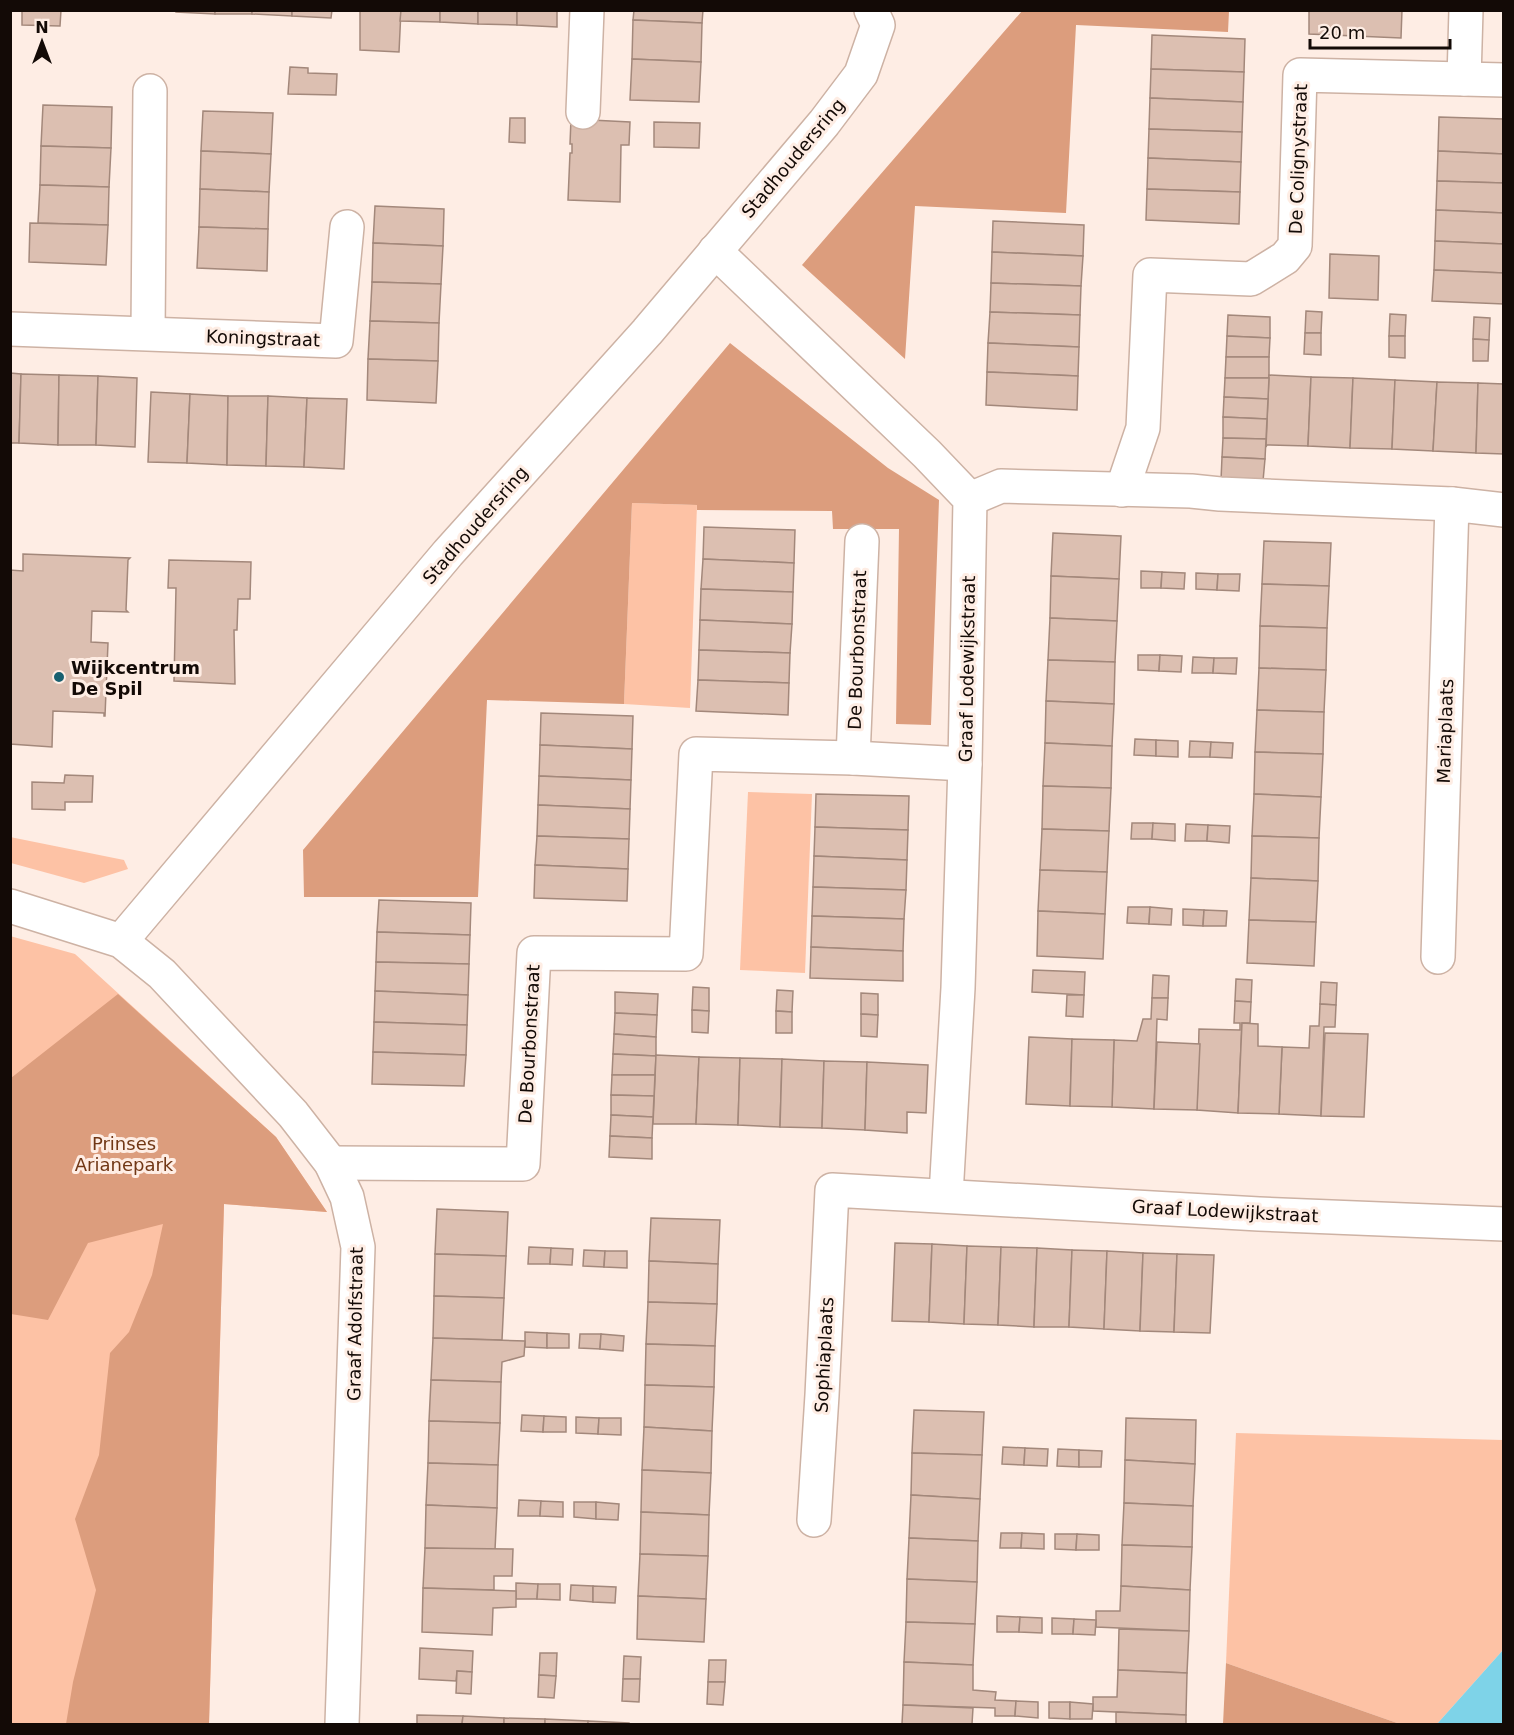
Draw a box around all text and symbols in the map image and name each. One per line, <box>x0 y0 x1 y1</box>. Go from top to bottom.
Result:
north arrow <box>12 12 72 72</box>
scale bar <box>1310 12 1450 50</box>
text: N <box>35 18 49 37</box>
text: 20 m <box>1319 22 1365 43</box>
street label: De Colignystraat <box>1285 83 1311 235</box>
street label: Stadhoudersring <box>737 94 849 222</box>
street label: Koningstraat <box>206 326 320 350</box>
street label: Stadhoudersring <box>418 462 532 588</box>
street label: De Bourbonstraat <box>844 570 870 730</box>
street label: Graaf Lodewijkstraat <box>955 575 979 763</box>
place label: Wijkcentrum De Spil <box>71 657 200 699</box>
marker: Wijkcentrum De Spil <box>52 670 66 684</box>
street label: Mariaplaats <box>1433 678 1457 784</box>
street label: De Bourbonstraat <box>514 964 544 1124</box>
park label: Prinses Arianepark <box>75 1133 174 1175</box>
street label: Graaf Lodewijkstraat <box>1131 1196 1319 1226</box>
street label: Graaf Adolfstraat <box>343 1247 367 1401</box>
street label: Sophiaplaats <box>810 1296 838 1414</box>

